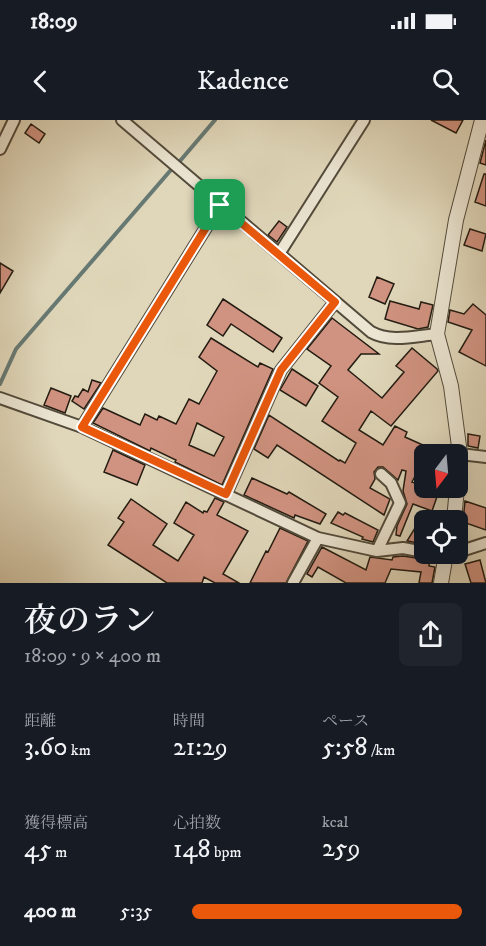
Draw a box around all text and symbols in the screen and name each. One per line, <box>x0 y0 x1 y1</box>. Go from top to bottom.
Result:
text: 18:09 <box>30 8 78 35</box>
text: Kadence <box>197 64 289 98</box>
icon: back <box>24 65 57 98</box>
icon: search <box>429 65 462 98</box>
pin <box>194 179 245 230</box>
icon: arrive <box>203 188 236 221</box>
north arrow <box>414 444 468 498</box>
map controls <box>414 444 468 564</box>
button: locate <box>414 510 468 564</box>
text: 夜のラン <box>24 601 156 642</box>
button: share <box>399 603 462 666</box>
text: 18:09 · 9 × 400 m <box>24 644 161 669</box>
text: 距離 <box>24 711 56 731</box>
text: 時間 <box>173 711 205 731</box>
text: ペース <box>322 711 369 731</box>
text: 3.60 <box>24 731 67 764</box>
text: 21:29 <box>173 731 228 764</box>
text: 5:58 <box>322 731 368 764</box>
text: km <box>67 740 91 760</box>
text: /km <box>368 740 395 760</box>
text: kcal <box>322 812 348 832</box>
text: 獲得標高 <box>24 813 88 833</box>
text: 心拍数 <box>173 813 221 833</box>
text: 259 <box>322 832 361 865</box>
text: 45 <box>24 833 52 866</box>
text: 148 <box>173 833 211 866</box>
text: m <box>52 842 67 862</box>
text: bpm <box>211 842 242 862</box>
text: 400 m <box>24 899 76 924</box>
text: 5:35 <box>120 899 153 924</box>

